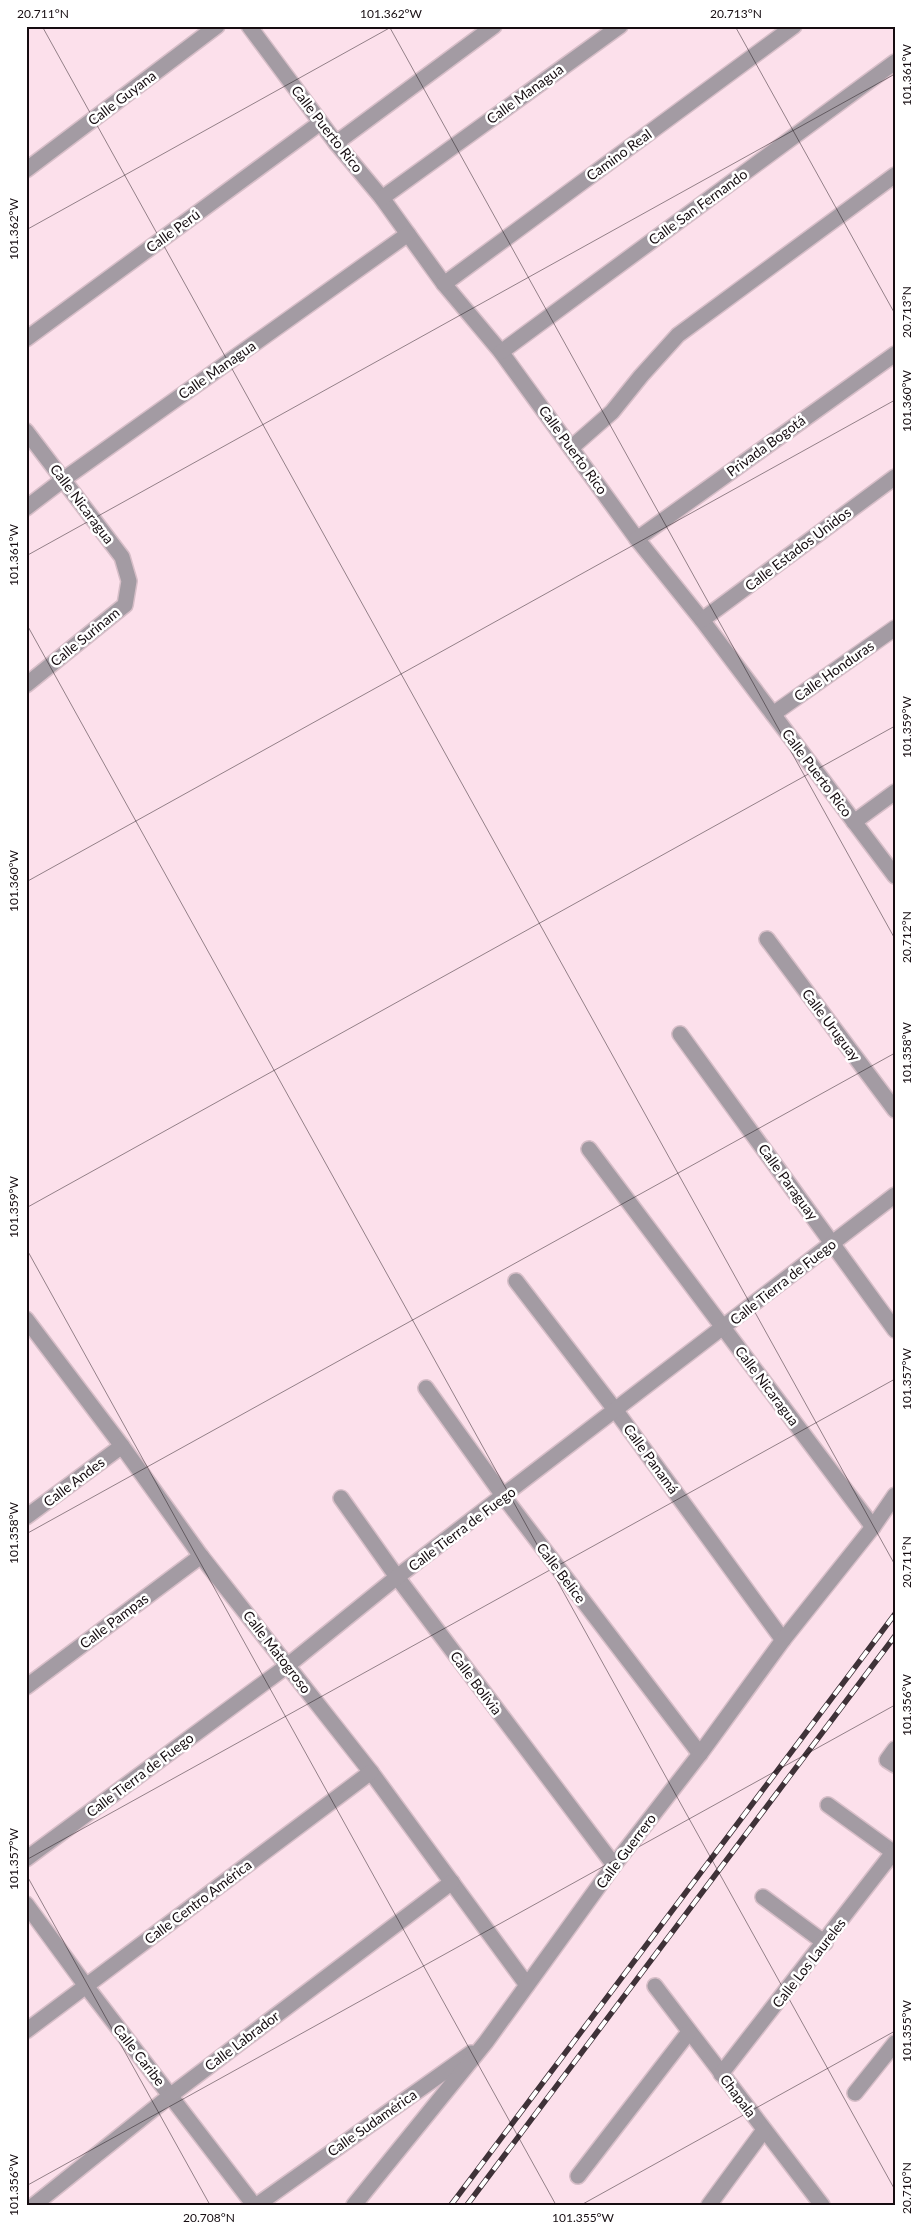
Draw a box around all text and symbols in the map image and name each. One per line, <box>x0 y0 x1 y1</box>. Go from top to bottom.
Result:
text: 20.711°N <box>17 6 69 21</box>
text: 101.362°W <box>360 6 423 21</box>
text: 20.713°N <box>710 6 762 21</box>
text: 101.361°W <box>899 43 914 106</box>
street label: Calle Managua <box>483 60 566 127</box>
street label: Calle Guyana <box>84 67 159 129</box>
street label: Calle Puerto Rico <box>288 82 367 176</box>
street label: Camino Real <box>583 125 655 184</box>
street label: Calle San Fernando <box>645 165 750 248</box>
text: 101.362°W <box>6 197 21 260</box>
street label: Calle Perú <box>143 205 203 256</box>
text: 20.713°N <box>899 286 914 338</box>
street label: Calle Managua <box>175 337 259 402</box>
text: 101.360°W <box>899 369 914 432</box>
street label: Calle Puerto Rico <box>535 402 611 497</box>
street label: Privada Bogotá <box>723 411 808 480</box>
street label: Calle Nicaragua <box>47 460 118 547</box>
street label: Calle Estados Unidos <box>741 503 854 594</box>
text: 101.361°W <box>6 523 21 586</box>
street label: Calle Surinam <box>47 604 123 670</box>
street label: Calle Honduras <box>790 637 877 704</box>
text: 101.359°W <box>899 695 914 758</box>
street label: Calle Puerto Rico <box>779 725 856 820</box>
text: 101.360°W <box>6 849 21 912</box>
text: 20.712°N <box>899 911 914 963</box>
street label: Calle Uruguay <box>799 985 865 1065</box>
text: 101.358°W <box>899 1021 914 1084</box>
street label: Calle Paraguay <box>755 1140 822 1224</box>
text: 101.359°W <box>6 1175 21 1238</box>
street label: Calle Tierra de Fuego <box>726 1235 839 1328</box>
street label: Calle Nicaragua <box>732 1342 803 1429</box>
text: 101.357°W <box>899 1347 914 1410</box>
street label: Calle Panamá <box>620 1420 682 1497</box>
street label: Calle Andes <box>40 1453 108 1510</box>
street label: Calle Tierra de Fuego <box>405 1483 519 1574</box>
text: 101.358°W <box>6 1501 21 1564</box>
text: 20.711°N <box>899 1536 914 1588</box>
street label: Calle Belice <box>533 1539 590 1606</box>
street label: Calle Pampas <box>76 1589 151 1652</box>
street label: Calle Matogroso <box>240 1607 315 1697</box>
street label: Calle Bolivia <box>447 1648 506 1718</box>
text: 101.356°W <box>899 1673 914 1736</box>
street label: Calle Tierra de Fuego <box>83 1729 197 1820</box>
street label: Calle Guerrero <box>592 1810 659 1891</box>
text: 101.357°W <box>6 1827 21 1890</box>
street label: Calle Centro América <box>141 1856 255 1947</box>
street label: Calle Los Laureles <box>768 1914 849 2011</box>
text: 101.355°W <box>899 1999 914 2062</box>
street label: Calle Labrador <box>201 2007 282 2074</box>
street label: Calle Caribe <box>110 2020 169 2089</box>
street label: Chapala <box>717 2071 760 2120</box>
street label: Calle Sudamérica <box>324 2086 420 2160</box>
text: 101.356°W <box>6 2153 21 2216</box>
text: 20.710°N <box>899 2162 914 2214</box>
text: 20.708°N <box>183 2210 235 2225</box>
text: 101.355°W <box>552 2210 615 2225</box>

